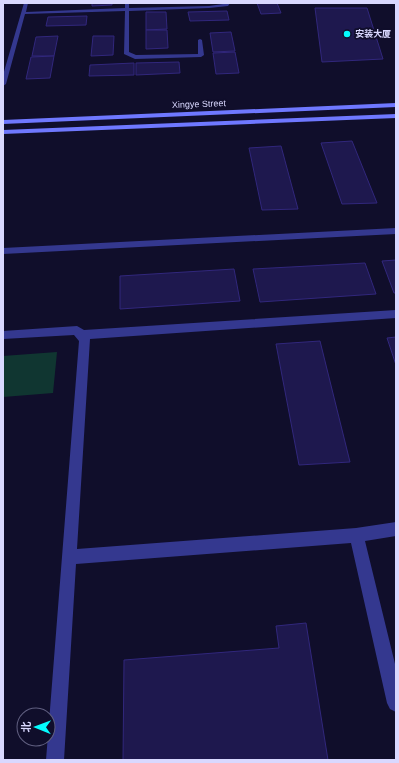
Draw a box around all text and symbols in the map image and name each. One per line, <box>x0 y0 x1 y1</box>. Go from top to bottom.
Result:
marker: 安装大厦 <box>342 29 352 39</box>
place label: 安装大厦 <box>355 29 391 39</box>
street label: Xingye Street <box>172 98 227 110</box>
north arrow <box>16 707 56 747</box>
text: 北 <box>20 721 32 732</box>

